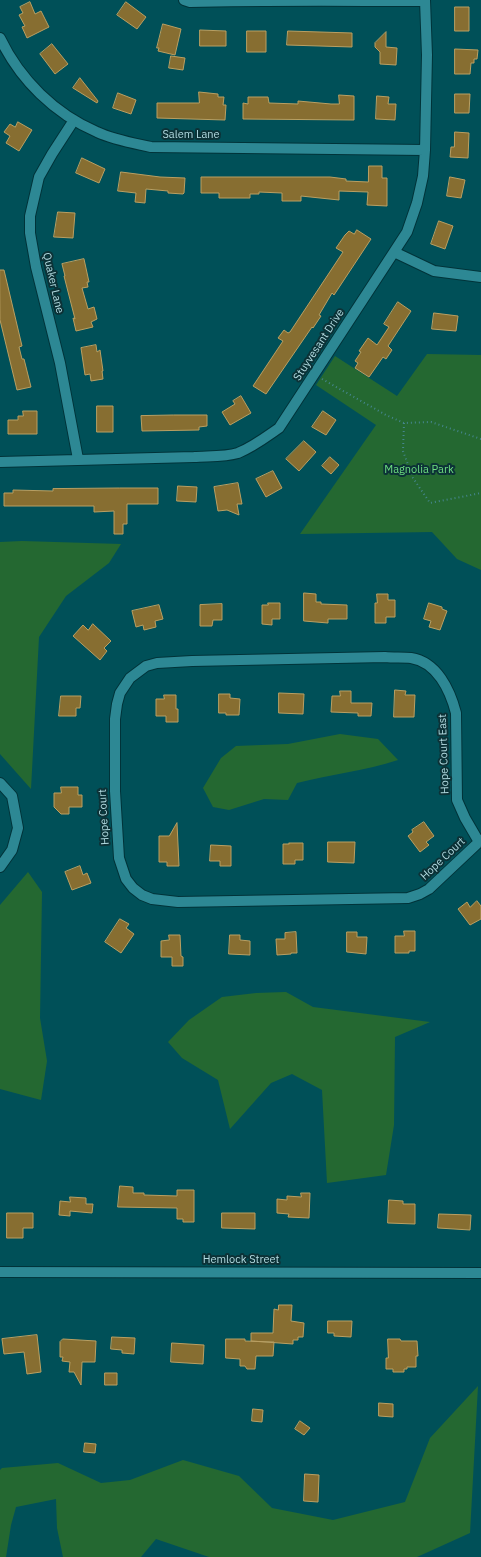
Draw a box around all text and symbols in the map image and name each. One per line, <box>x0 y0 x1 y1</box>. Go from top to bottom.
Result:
street label: Salem Lane <box>162 128 220 142</box>
street label: Quaker Lane <box>40 251 66 315</box>
street label: Stuyvesant Drive <box>291 307 347 383</box>
park label: Magnolia Park <box>384 463 454 477</box>
street label: Hope Court East <box>436 714 452 794</box>
street label: Hope Court <box>96 789 112 845</box>
street label: Hope Court <box>418 835 468 883</box>
street label: Hemlock Street <box>203 1253 279 1267</box>

